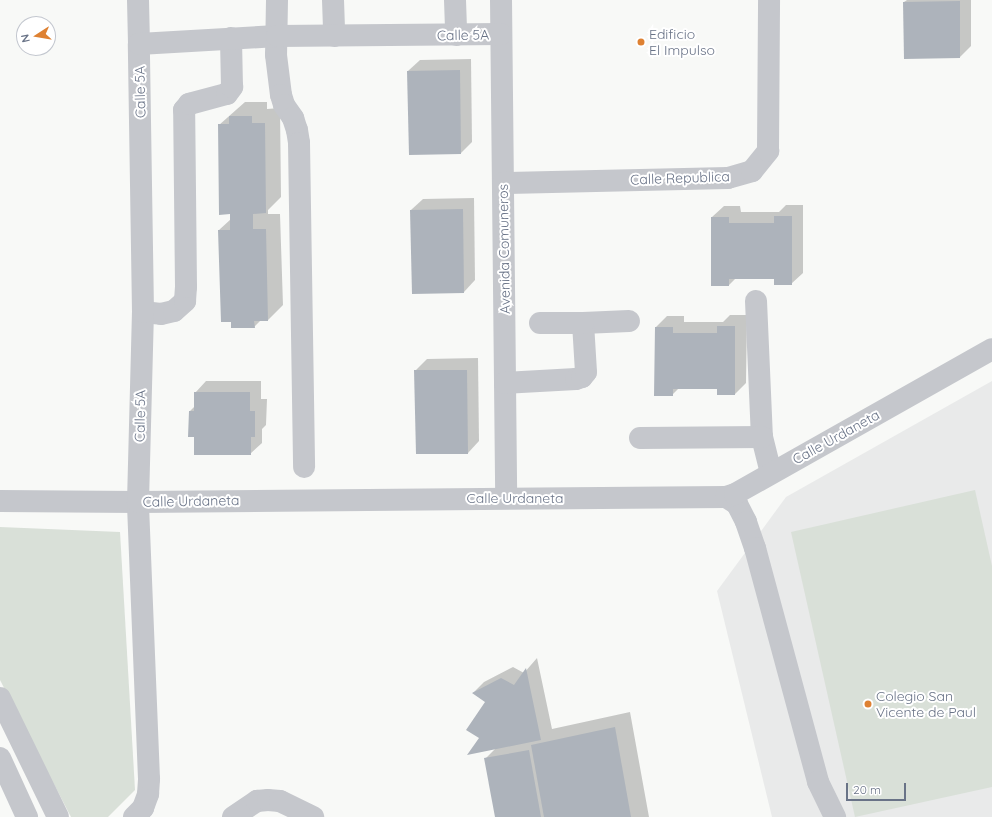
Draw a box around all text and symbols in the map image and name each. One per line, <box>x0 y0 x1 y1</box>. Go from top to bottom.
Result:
north arrow <box>16 16 56 56</box>
street label: Calle 5A <box>437 26 489 44</box>
place label: Edificio El Impulso <box>649 26 715 58</box>
text: N <box>18 33 33 44</box>
marker: Edificio El Impulso <box>636 37 646 47</box>
street label: Calle 5A <box>131 66 149 118</box>
street label: Calle Republica <box>630 168 730 188</box>
street label: Avenida Comuneros <box>494 184 514 314</box>
street label: Calle 5A <box>131 390 149 442</box>
street label: Calle Urdaneta <box>790 406 882 468</box>
street label: Calle Urdaneta <box>467 490 563 506</box>
street label: Calle Urdaneta <box>142 492 240 510</box>
place label: Colegio San Vicente de Paul <box>876 688 976 720</box>
marker: Colegio San Vicente de Paul <box>863 699 873 709</box>
scale bar <box>848 775 908 801</box>
text: 20 m <box>853 782 881 797</box>

